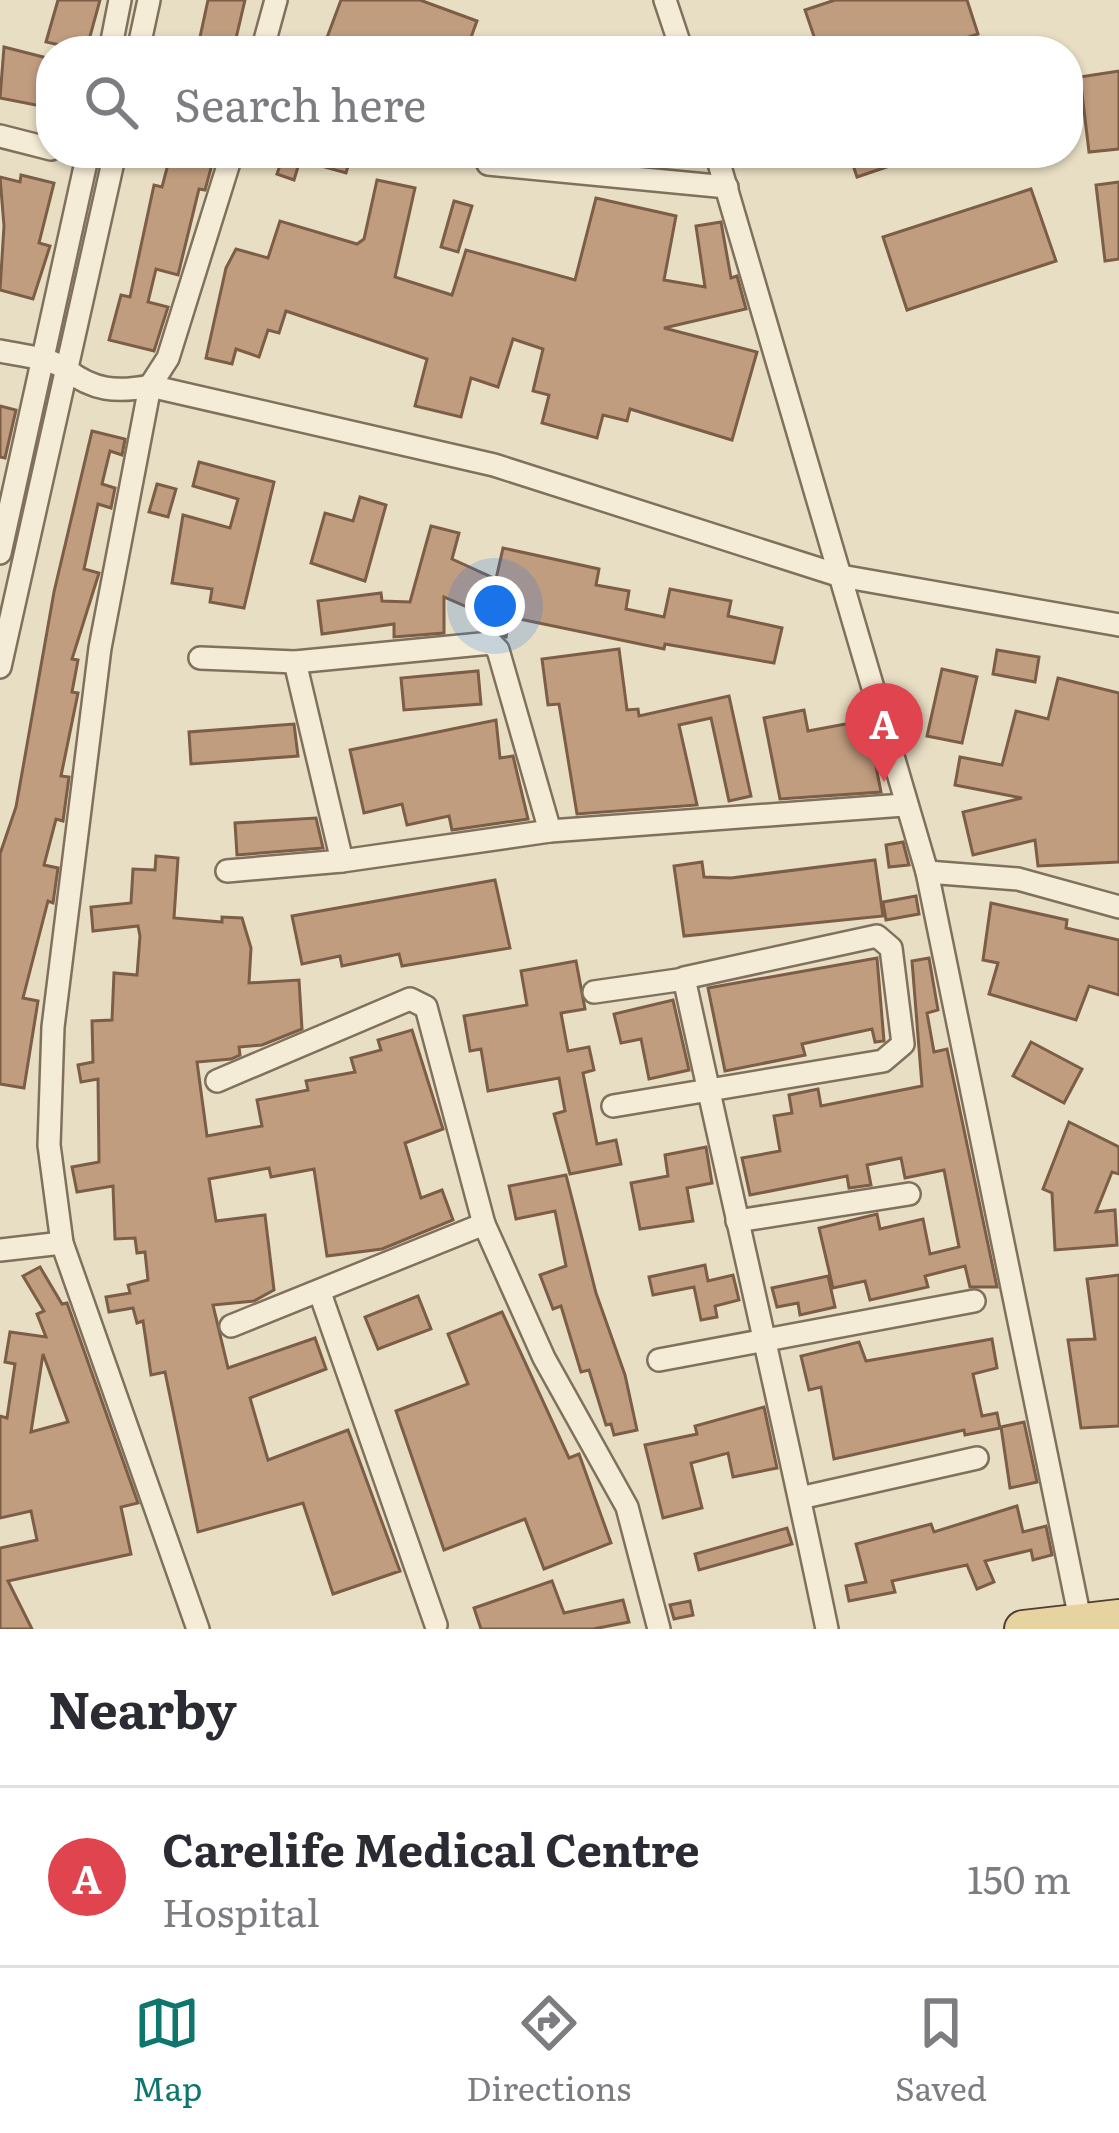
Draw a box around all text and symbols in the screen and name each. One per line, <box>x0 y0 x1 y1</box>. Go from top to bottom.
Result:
search box <box>36 36 1083 168</box>
icon: search <box>78 69 144 135</box>
text: Search here <box>174 69 426 136</box>
your location <box>465 576 525 636</box>
pin: A <box>845 683 923 782</box>
text: Nearby <box>48 1669 237 1745</box>
text: Carelife Medical Centre <box>162 1814 700 1881</box>
text: A <box>72 1848 102 1906</box>
text: 150 m <box>967 1848 1071 1906</box>
text: Hospital <box>162 1881 320 1939</box>
tab: Map <box>132 1990 202 2111</box>
tab: Directions <box>466 1990 631 2111</box>
tab: Saved <box>895 1990 987 2111</box>

